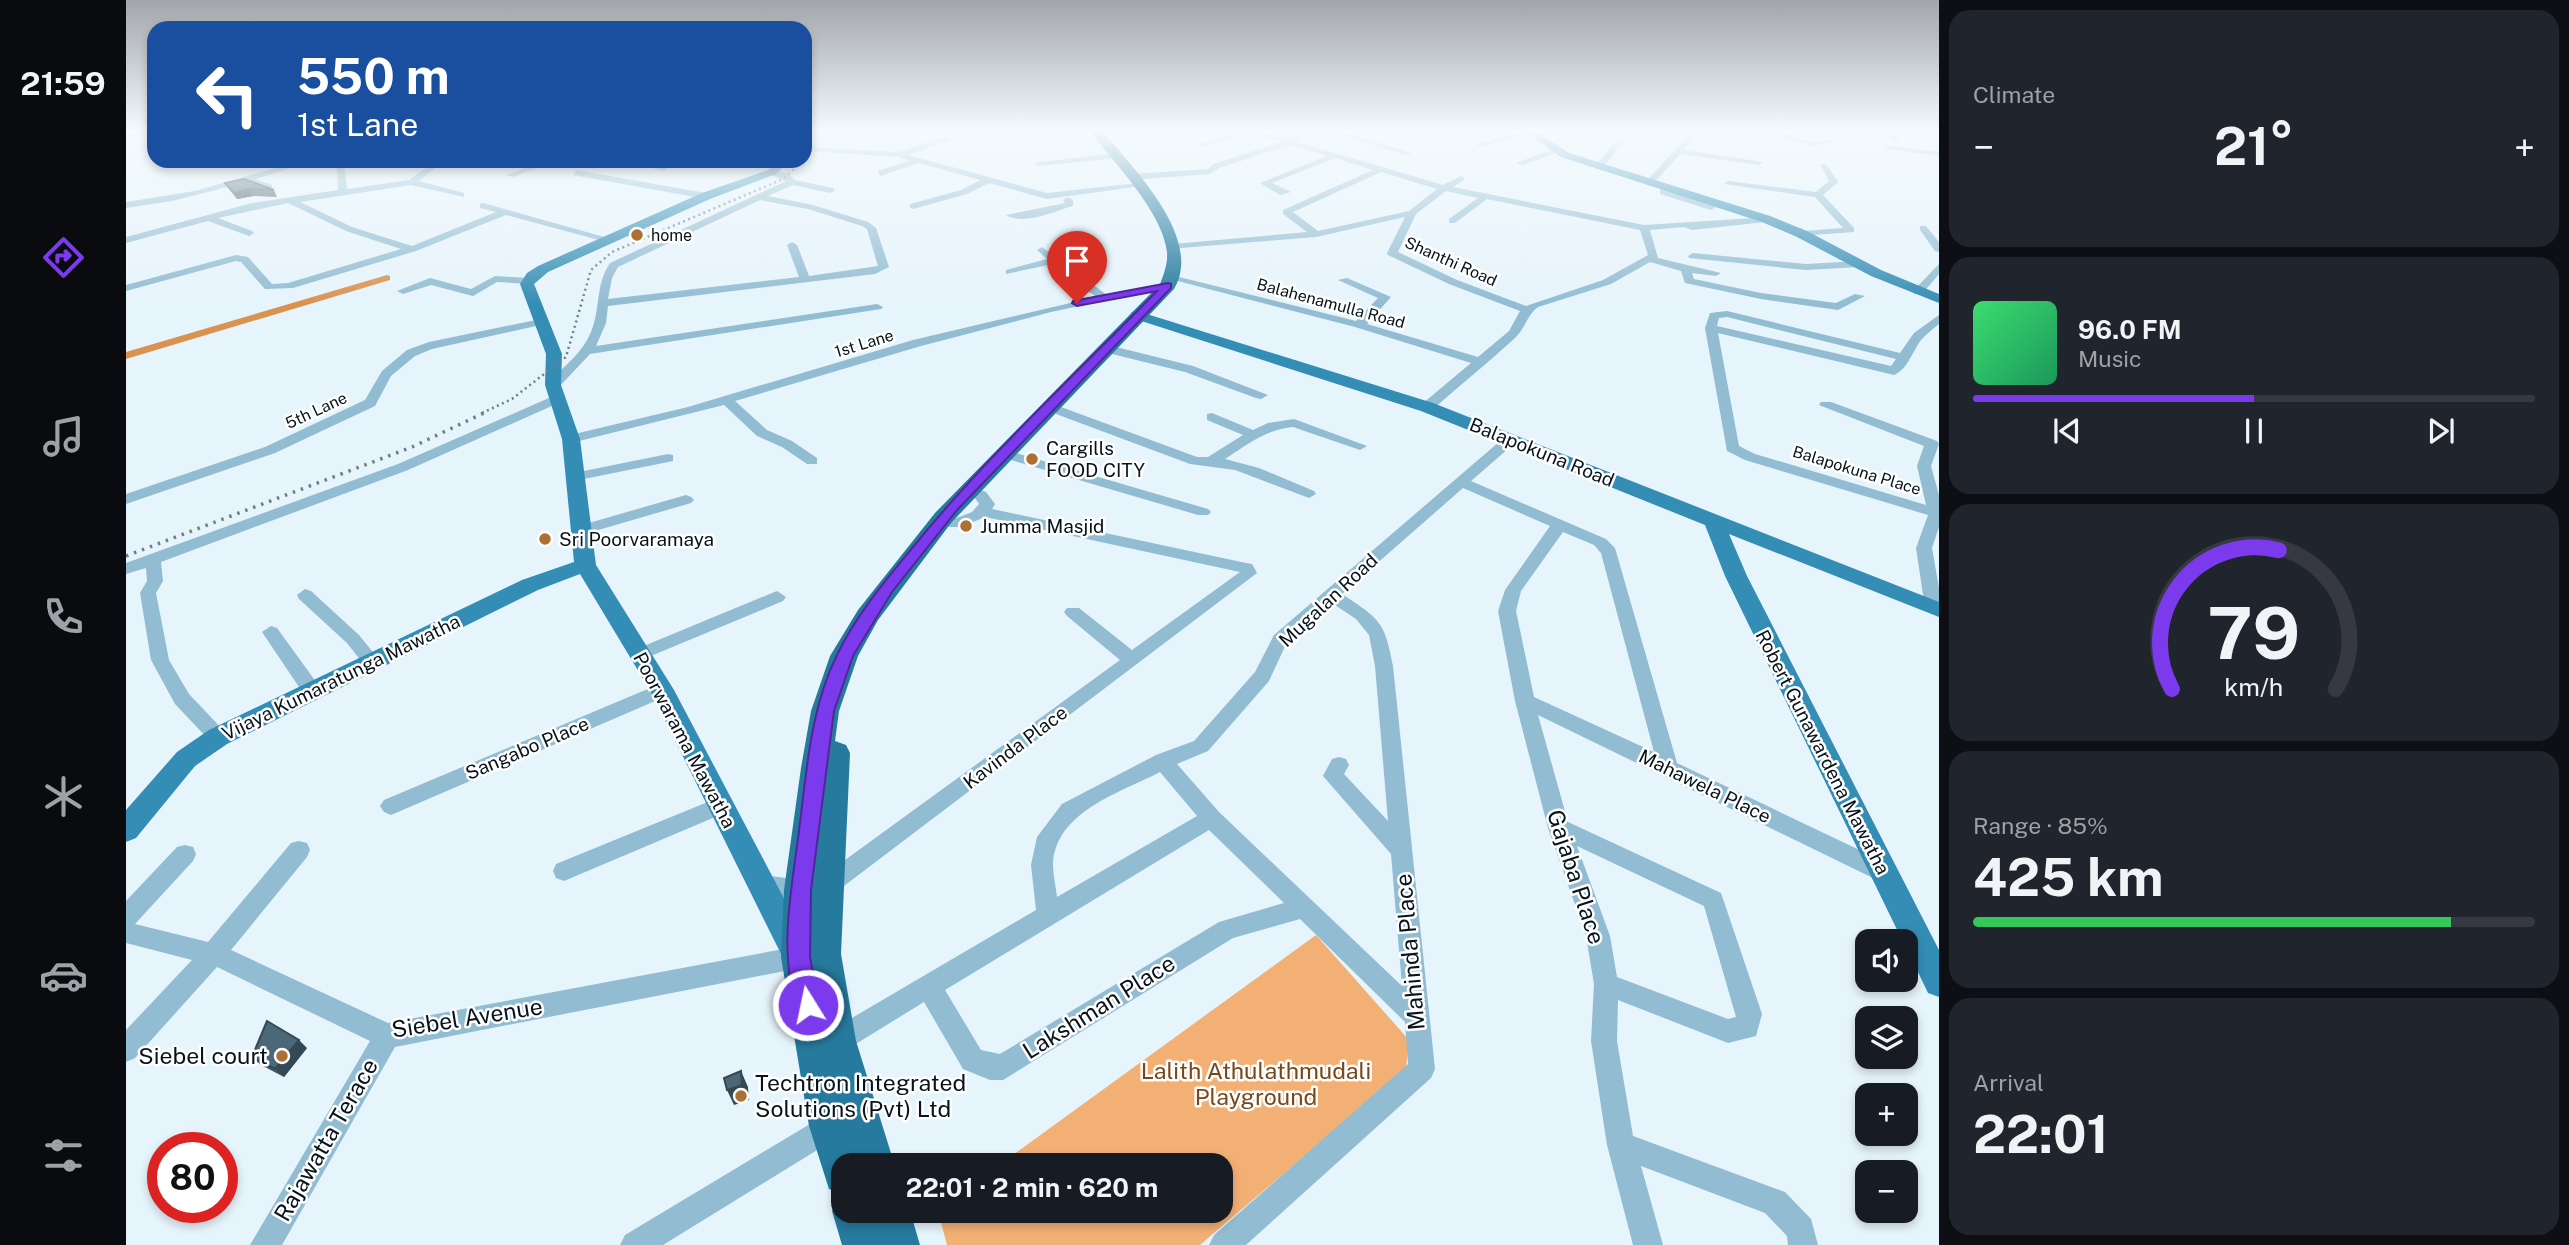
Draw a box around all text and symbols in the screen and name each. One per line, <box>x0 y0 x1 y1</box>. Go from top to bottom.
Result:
text: 550 m <box>297 47 450 105</box>
icon: left <box>182 49 273 140</box>
text: 21:59 <box>20 65 106 102</box>
text: Climate <box>1973 81 2055 108</box>
text: 1st Lane <box>297 106 418 143</box>
text: 21° <box>2214 116 2294 177</box>
text: − <box>1973 125 1994 170</box>
text: + <box>2514 125 2535 170</box>
place label: home <box>651 226 692 245</box>
marker: home <box>629 227 645 243</box>
pin <box>1047 231 1107 303</box>
icon: directions <box>39 233 88 282</box>
street label: Shanthi Road <box>1402 233 1500 290</box>
icon: arrive <box>1058 242 1096 280</box>
street label: Balahenamulla Road <box>1255 275 1407 332</box>
text: 96.0 FM <box>2078 314 2182 345</box>
street label: 1st Lane <box>832 326 896 361</box>
text: Music <box>2078 345 2142 372</box>
street label: 5th Lane <box>282 388 350 433</box>
icon: music <box>39 412 88 461</box>
icon: previous <box>2048 412 2086 450</box>
icon: pause <box>2235 412 2273 450</box>
icon: next <box>2422 412 2460 450</box>
street label: Balapokuna Road <box>1466 413 1618 491</box>
place label: Cargills FOOD CITY <box>1046 437 1145 481</box>
street label: Balapokuna Place <box>1790 442 1923 499</box>
marker: Cargills FOOD CITY <box>1024 451 1040 467</box>
place label: Jumma Masjid <box>980 515 1104 537</box>
marker: Jumma Masjid <box>958 518 974 534</box>
place label: Sri Poorvaramaya <box>559 528 714 550</box>
marker: Sri Poorvaramaya <box>537 531 553 547</box>
street label: Mugalan Road <box>1274 549 1382 651</box>
text: 79 <box>2208 590 2300 675</box>
icon: phone <box>39 592 88 641</box>
street label: Vijaya Kumaratunga Mawatha <box>218 610 464 744</box>
street label: Robert Gunawardena Mawatha <box>1752 626 1894 878</box>
street label: Poorwarama Mawatha <box>629 648 741 832</box>
text: km/h <box>2225 671 2283 701</box>
street label: Kavinda Place <box>959 701 1071 793</box>
street label: Sangabo Place <box>462 712 592 784</box>
street label: Mahawela Place <box>1636 745 1774 827</box>
icon: climate <box>39 772 88 821</box>
street label: Gajaba Place <box>1542 806 1611 948</box>
text: Range · 85% <box>1973 812 2108 839</box>
text: 425 km <box>1973 847 2164 908</box>
street label: Mahinda Place <box>1389 873 1430 1031</box>
map controls <box>1855 929 1918 1223</box>
button: sound <box>1855 929 1918 992</box>
street label: Lakshman Place <box>1018 949 1180 1064</box>
icon: car <box>39 951 88 1000</box>
position arrow <box>771 968 845 1042</box>
street label: Siebel Avenue <box>390 992 544 1043</box>
button: layers <box>1855 1006 1918 1069</box>
place label: Siebel court <box>138 1042 268 1069</box>
marker: Siebel court <box>274 1048 290 1064</box>
street label: Rajawatta Terace <box>268 1054 383 1226</box>
park label: Lalith Athulathmudali Playground <box>1141 1057 1371 1110</box>
place label: Techtron Integrated Solutions (Pvt) Ltd <box>755 1069 966 1122</box>
text: Arrival <box>1973 1069 2044 1096</box>
button: + <box>1855 1083 1918 1146</box>
marker: Techtron Integrated Solutions (Pvt) Ltd <box>733 1088 749 1104</box>
text: 22:01 <box>1973 1104 2109 1165</box>
icon: filters <box>39 1131 88 1180</box>
speed limit sign: 80 <box>147 1132 238 1223</box>
button: − <box>1855 1160 1918 1223</box>
text: 22:01 · 2 min · 620 m <box>906 1172 1158 1203</box>

